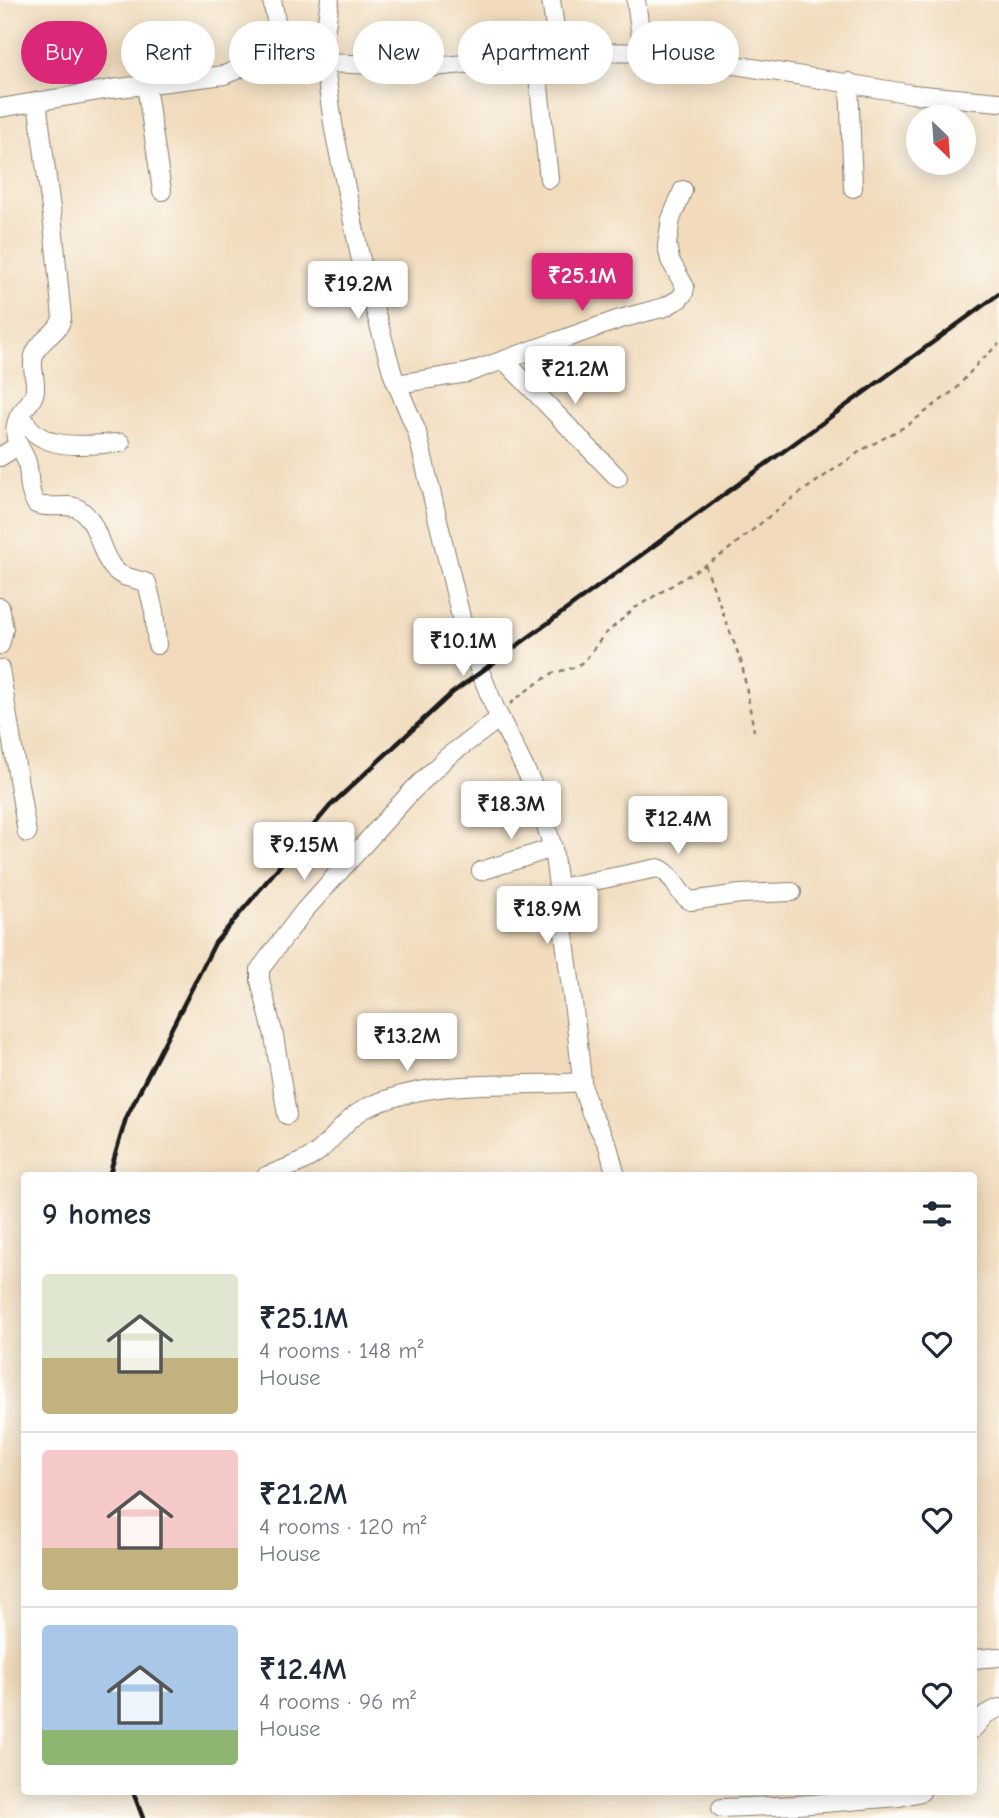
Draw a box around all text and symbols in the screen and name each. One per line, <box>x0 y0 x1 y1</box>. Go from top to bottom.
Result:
chip: Buy <box>21 21 107 84</box>
chip: Rent <box>121 21 215 84</box>
chip: Filters <box>229 21 339 84</box>
chip: New <box>353 21 444 84</box>
chip: Apartment <box>458 21 613 84</box>
chip: House <box>627 21 739 84</box>
north arrow <box>906 105 976 175</box>
map controls <box>906 105 976 175</box>
pin: ₹25.1M <box>525 254 639 313</box>
pin: ₹19.2M <box>301 262 415 321</box>
text: ₹25.1M <box>548 262 616 289</box>
text: ₹19.2M <box>324 270 392 297</box>
pin: ₹21.2M <box>518 346 632 406</box>
text: ₹21.2M <box>541 355 609 382</box>
pin: ₹10.1M <box>406 618 520 678</box>
text: ₹10.1M <box>429 627 497 654</box>
pin: ₹18.3M <box>454 782 568 841</box>
text: ₹18.3M <box>477 790 545 817</box>
pin: ₹12.4M <box>621 796 735 856</box>
text: ₹12.4M <box>644 805 712 832</box>
pin: ₹9.15M <box>247 822 361 882</box>
text: ₹9.15M <box>269 831 339 858</box>
pin: ₹18.9M <box>490 886 604 946</box>
text: ₹18.9M <box>513 895 581 922</box>
pin: ₹13.2M <box>350 1014 464 1073</box>
text: ₹13.2M <box>373 1022 441 1049</box>
icon: filters <box>918 1195 956 1233</box>
text: 9 homes <box>42 1197 151 1232</box>
text: ₹25.1M <box>259 1301 348 1336</box>
icon: home <box>98 1302 182 1386</box>
icon: heart <box>918 1325 956 1363</box>
text: 4 rooms · 148 m² <box>259 1337 423 1364</box>
text: House <box>259 1364 321 1391</box>
text: ₹21.2M <box>259 1477 347 1512</box>
icon: home <box>98 1478 182 1562</box>
icon: heart <box>918 1501 956 1539</box>
text: 4 rooms · 120 m² <box>259 1513 426 1540</box>
text: House <box>259 1540 321 1567</box>
text: ₹12.4M <box>259 1652 347 1687</box>
icon: home <box>98 1653 182 1737</box>
icon: heart <box>918 1676 956 1714</box>
text: 4 rooms · 96 m² <box>259 1688 416 1715</box>
text: House <box>259 1715 321 1742</box>

